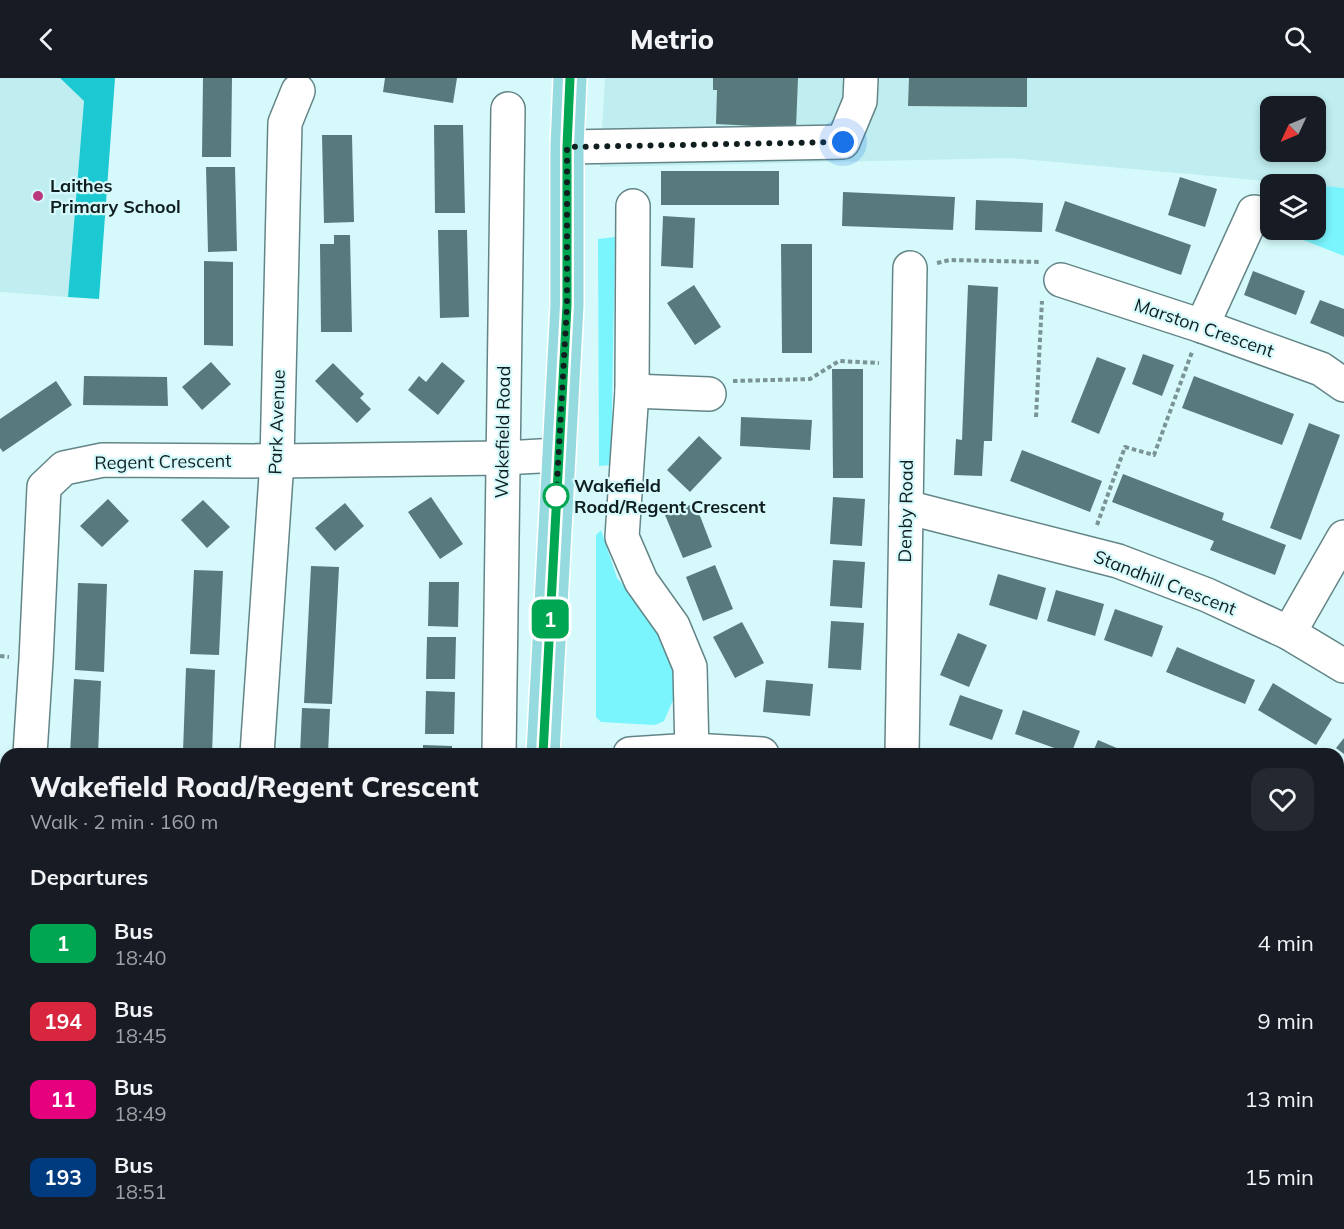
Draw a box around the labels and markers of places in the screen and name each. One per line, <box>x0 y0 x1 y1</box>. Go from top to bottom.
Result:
place label: Laithes Primary School <box>50 174 181 218</box>
marker: Laithes Primary School <box>31 189 45 203</box>
place label: Wakefield Road/Regent Crescent <box>574 474 766 518</box>
marker: Wakefield Road/Regent Crescent <box>543 483 569 509</box>

